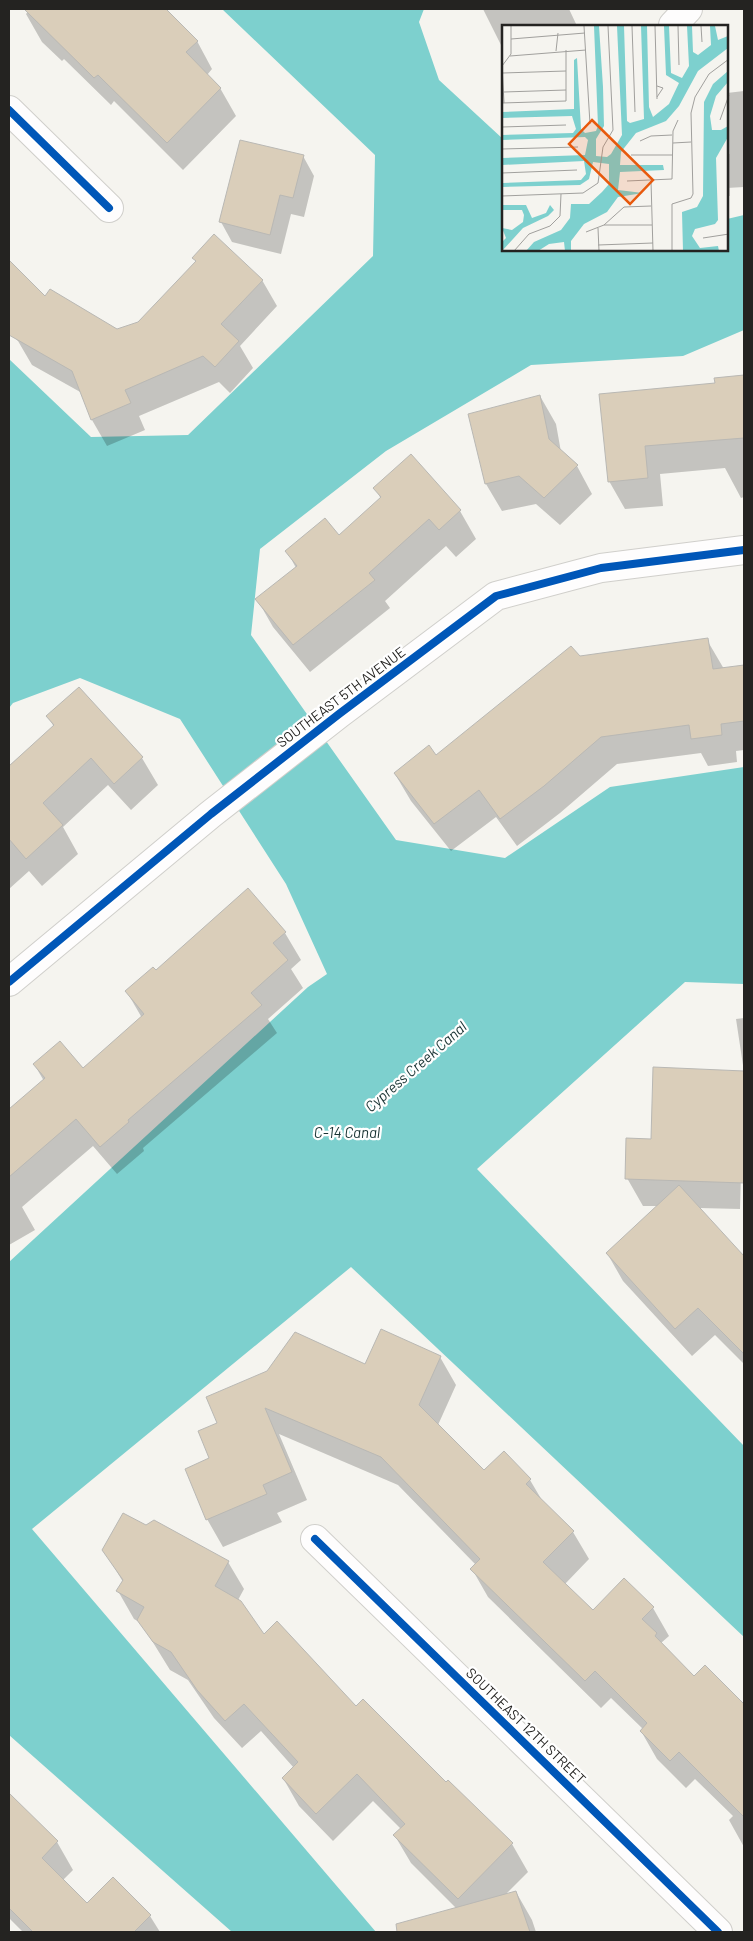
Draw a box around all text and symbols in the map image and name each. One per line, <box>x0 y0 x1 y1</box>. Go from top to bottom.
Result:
inset map <box>502 25 728 251</box>
street label: SOUTHEAST 5TH AVENUE <box>273 643 408 751</box>
water label: Cypress Creek Canal <box>361 1017 470 1115</box>
water label: C-14 Canal <box>314 1123 381 1141</box>
street label: SOUTHEAST 12TH STREET <box>463 1664 590 1787</box>

